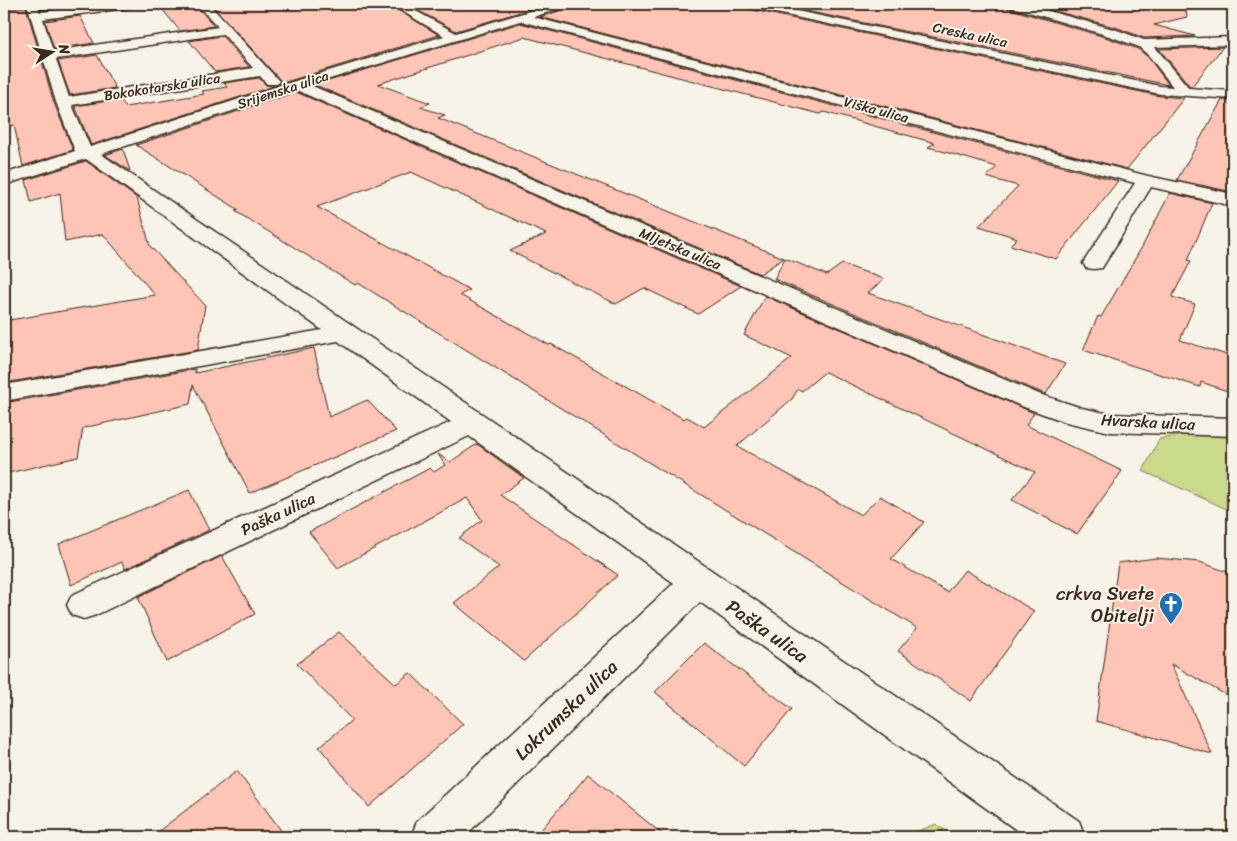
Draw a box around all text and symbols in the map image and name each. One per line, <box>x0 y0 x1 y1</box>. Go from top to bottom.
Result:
street label: Creska ulica <box>930 15 1011 55</box>
north arrow <box>28 28 78 78</box>
text: N <box>51 41 78 57</box>
street label: Srijemska ulica <box>234 63 332 117</box>
street label: Bokokotarska ulica <box>102 65 223 109</box>
street label: Viška ulica <box>841 89 912 131</box>
street label: Mljetska ulica <box>635 221 726 278</box>
street label: Hvarska ulica <box>1100 405 1197 439</box>
street label: Paška ulica <box>236 484 321 544</box>
place label: crkva Svete Obitelji <box>1056 577 1155 632</box>
street label: Paška ulica <box>719 590 815 672</box>
church icon: crkva Svete Obitelji <box>1158 591 1184 625</box>
street label: Lokrumska ulica <box>506 651 626 769</box>

